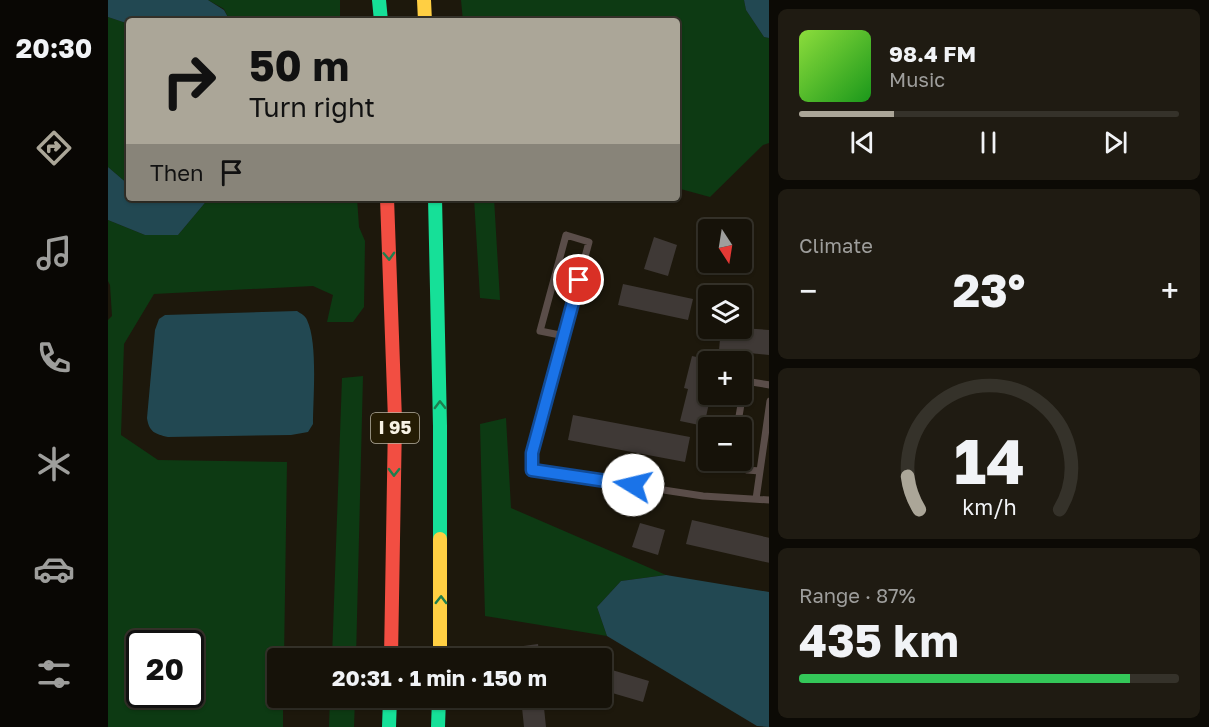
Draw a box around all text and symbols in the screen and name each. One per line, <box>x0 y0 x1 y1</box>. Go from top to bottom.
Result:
text: 20:30 <box>16 32 92 64</box>
text: 50 m <box>249 40 349 90</box>
text: 98.4 FM <box>889 40 976 67</box>
icon: right <box>150 42 228 120</box>
text: Music <box>889 67 945 91</box>
text: Turn right <box>249 91 375 123</box>
icon: previous <box>846 126 879 159</box>
icon: pause <box>972 126 1005 159</box>
icon: next <box>1099 126 1132 159</box>
icon: directions <box>33 127 75 169</box>
icon: arrive <box>215 156 248 189</box>
text: Then <box>150 159 203 186</box>
north arrow <box>698 219 752 273</box>
map controls <box>698 219 752 471</box>
icon: music <box>33 232 75 274</box>
text: Climate <box>799 233 873 257</box>
one-way arrow <box>383 252 395 261</box>
pin <box>553 254 604 305</box>
icon: arrive <box>562 263 595 296</box>
text: 23° <box>953 263 1025 317</box>
text: − <box>799 271 817 310</box>
text: + <box>1161 271 1179 310</box>
button: layers <box>698 285 752 339</box>
icon: phone <box>33 337 75 379</box>
button: + <box>698 351 752 405</box>
one-way arrow <box>433 401 446 410</box>
road number: I 95 <box>371 413 419 443</box>
button: − <box>698 417 752 471</box>
text: 14 <box>953 423 1025 498</box>
icon: climate <box>33 443 75 485</box>
position arrow <box>601 453 665 517</box>
one-way arrow <box>388 468 401 477</box>
text: km/h <box>962 495 1016 521</box>
icon: car <box>33 548 75 590</box>
text: Range · 87% <box>799 583 916 607</box>
one-way arrow <box>434 596 447 605</box>
text: 435 km <box>799 613 959 667</box>
speed limit sign: 20 <box>126 630 204 708</box>
icon: filters <box>33 653 75 695</box>
text: 20:31 · 1 min · 150 m <box>332 664 547 691</box>

